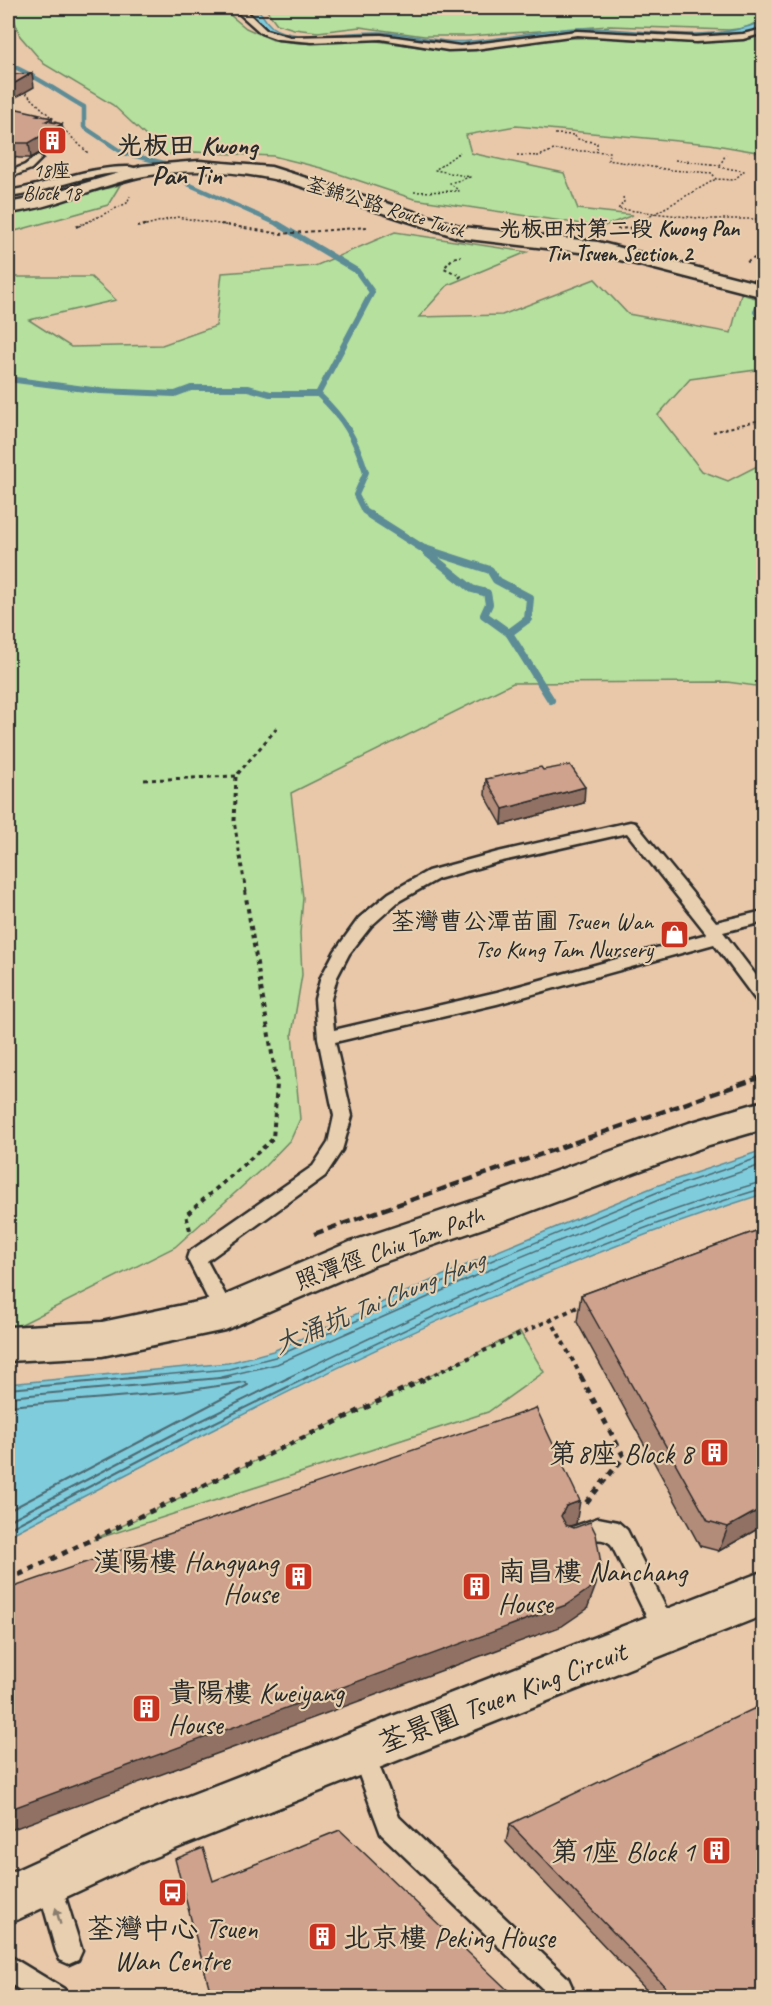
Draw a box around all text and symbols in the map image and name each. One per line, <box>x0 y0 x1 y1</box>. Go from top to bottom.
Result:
building icon: 18座 Block 18 <box>36 124 68 156</box>
district label: 光板田 Kwong Pan Tin <box>117 129 260 192</box>
place label: 18座 Block 18 <box>23 158 83 206</box>
street label: 荃錦公路 Route Twisk <box>303 171 469 243</box>
district label: 光板田村第二段 Kwong Pan Tin Tsuen Section 2 <box>499 215 740 268</box>
place label: 荃灣曹公潭苗圃 Tsuen Wan Tso Kung Tam Nursery <box>391 906 655 964</box>
shop icon: 荃灣曹公潭苗圃 Tsuen Wan Tso Kung Tam Nursery <box>658 919 690 951</box>
street label: 照潭徑 Chiu Tam Path <box>291 1199 489 1296</box>
water label: 大涌坑 Tai Chung Hang <box>269 1241 492 1361</box>
place label: 第8座 Block 8 <box>549 1436 695 1471</box>
building icon: 第8座 Block 8 <box>698 1437 730 1469</box>
place label: 漢陽樓 Hangyang House <box>93 1544 280 1611</box>
place label: 南昌樓 Nanchang House <box>498 1554 689 1621</box>
building icon: 漢陽樓 Hangyang House <box>283 1561 315 1593</box>
building icon: 南昌樓 Nanchang House <box>461 1571 493 1603</box>
street label: 荃景圍 Tsuen King Circuit <box>373 1633 633 1760</box>
place label: 貴陽樓 Kweiyang House <box>168 1675 345 1742</box>
building icon: 貴陽樓 Kweiyang House <box>131 1692 163 1724</box>
place label: 第1座 Block 1 <box>551 1834 696 1869</box>
building icon: 第1座 Block 1 <box>700 1835 732 1867</box>
bus stop icon: 荃灣中心 Tsuen Wan Centre <box>156 1877 188 1909</box>
one-way arrow <box>53 1907 62 1925</box>
place label: 荃灣中心 Tsuen Wan Centre <box>87 1911 258 1978</box>
place label: 北京樓 Peking House <box>343 1920 557 1955</box>
building icon: 北京樓 Peking House <box>306 1921 338 1953</box>

